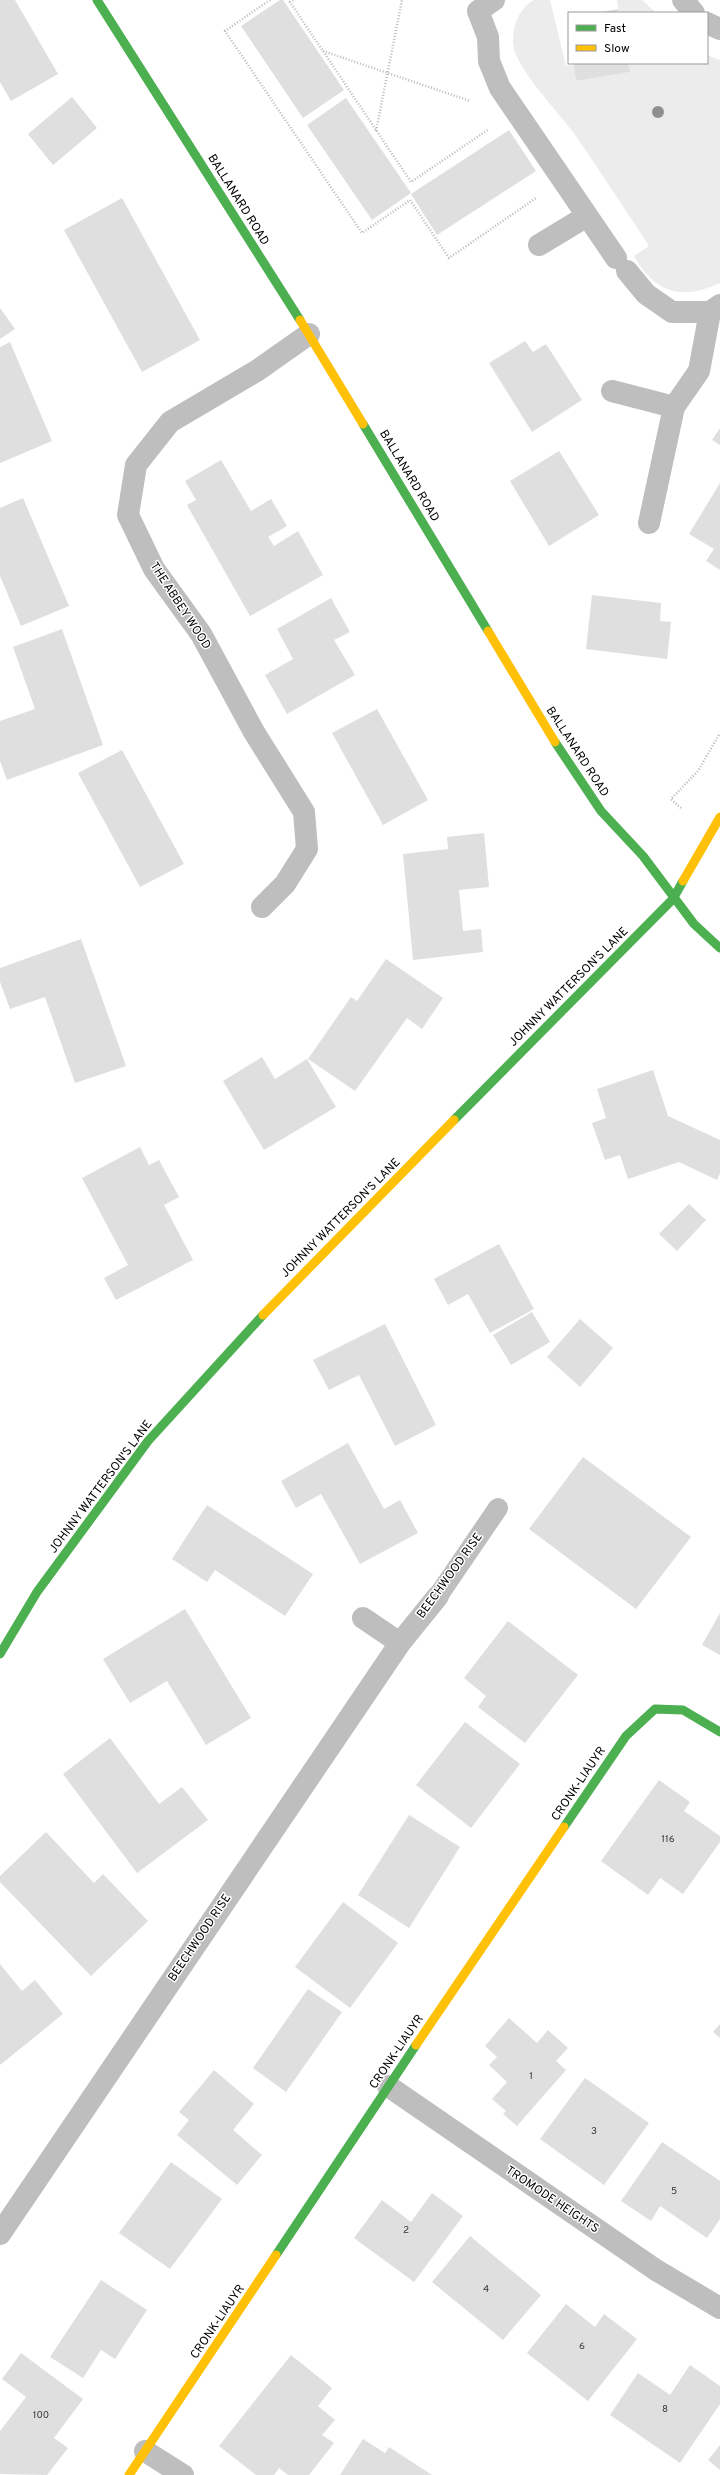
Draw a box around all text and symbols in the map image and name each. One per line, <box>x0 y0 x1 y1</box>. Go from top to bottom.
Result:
legend <box>568 12 708 64</box>
text: Fast <box>604 21 626 37</box>
text: Slow <box>604 41 630 57</box>
street label: BALLANARD ROAD <box>204 151 272 249</box>
street label: BALLANARD ROAD <box>375 427 443 525</box>
street label: THE ABBEY WOOD <box>146 559 214 653</box>
street label: BALLANARD ROAD <box>542 704 612 800</box>
street label: JOHNNY WATTERSON'S LANE <box>506 924 632 1050</box>
street label: JOHNNY WATTERSON'S LANE <box>278 1155 404 1281</box>
street label: JOHNNY WATTERSON'S LANE <box>46 1417 156 1557</box>
street label: BEECHWOOD RISE <box>414 1530 486 1622</box>
street label: CRONK-LIAUYR <box>548 1744 610 1824</box>
house number: 116 <box>661 1833 675 1846</box>
street label: BEECHWOOD RISE <box>165 1891 235 1985</box>
street label: CRONK-LIAUYR <box>366 2012 428 2092</box>
house number: 1 <box>529 2070 533 2083</box>
house number: 3 <box>591 2125 597 2138</box>
street label: TROMODE HEIGHTS <box>502 2163 602 2237</box>
house number: 5 <box>671 2185 677 2198</box>
house number: 2 <box>403 2224 409 2237</box>
street label: CRONK-LIAUYR <box>187 2282 249 2362</box>
house number: 4 <box>483 2283 489 2296</box>
house number: 6 <box>579 2340 585 2353</box>
house number: 8 <box>662 2403 668 2416</box>
house number: 100 <box>33 2409 49 2422</box>

